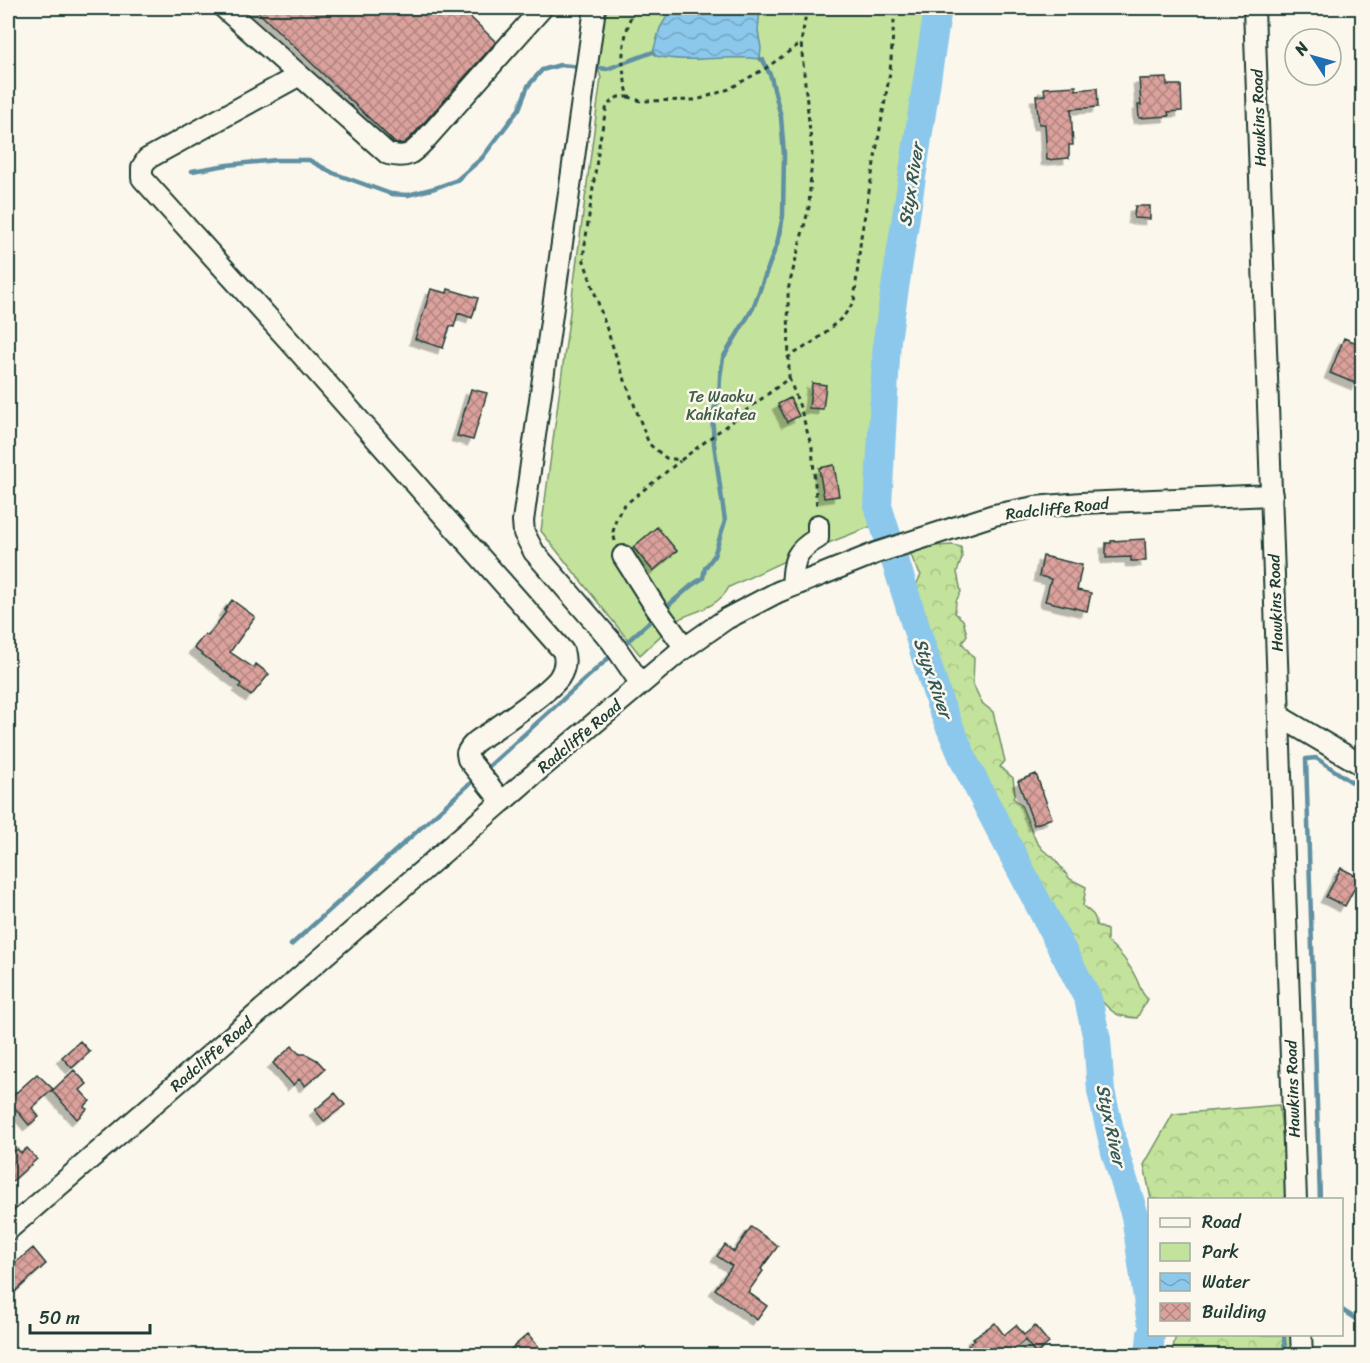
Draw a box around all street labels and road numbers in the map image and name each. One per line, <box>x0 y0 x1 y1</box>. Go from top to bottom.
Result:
street label: Hawkins Road <box>1242 67 1275 167</box>
street label: Radcliffe Road <box>1004 489 1112 528</box>
street label: Hawkins Road <box>1259 552 1292 652</box>
street label: Radcliffe Road <box>530 691 629 781</box>
street label: Radcliffe Road <box>163 1008 261 1099</box>
street label: Hawkins Road <box>1276 1038 1309 1138</box>

